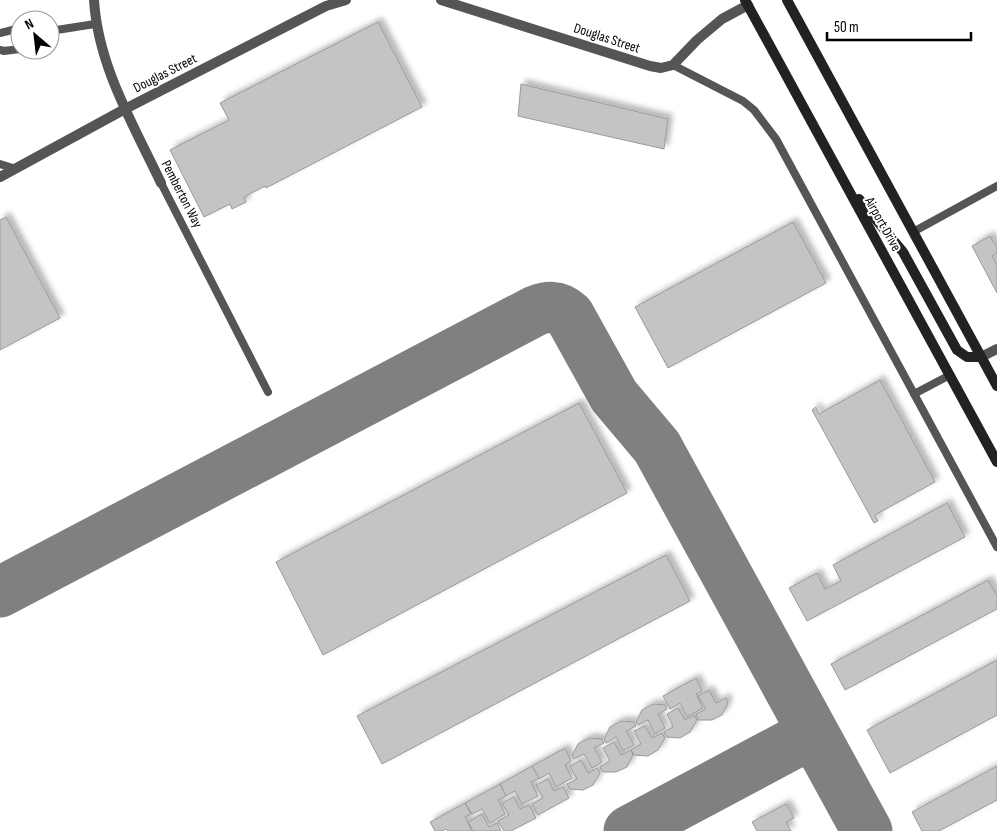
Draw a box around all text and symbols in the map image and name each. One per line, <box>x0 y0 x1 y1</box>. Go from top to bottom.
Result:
north arrow <box>10 10 60 60</box>
scale bar <box>827 10 971 42</box>
text: N <box>22 15 36 33</box>
text: 50 m <box>834 18 859 37</box>
street label: Douglas Street <box>572 19 642 57</box>
street label: Douglas Street <box>130 50 200 96</box>
street label: Pemberton Way <box>158 157 207 231</box>
street label: Airport Drive <box>861 193 905 254</box>

